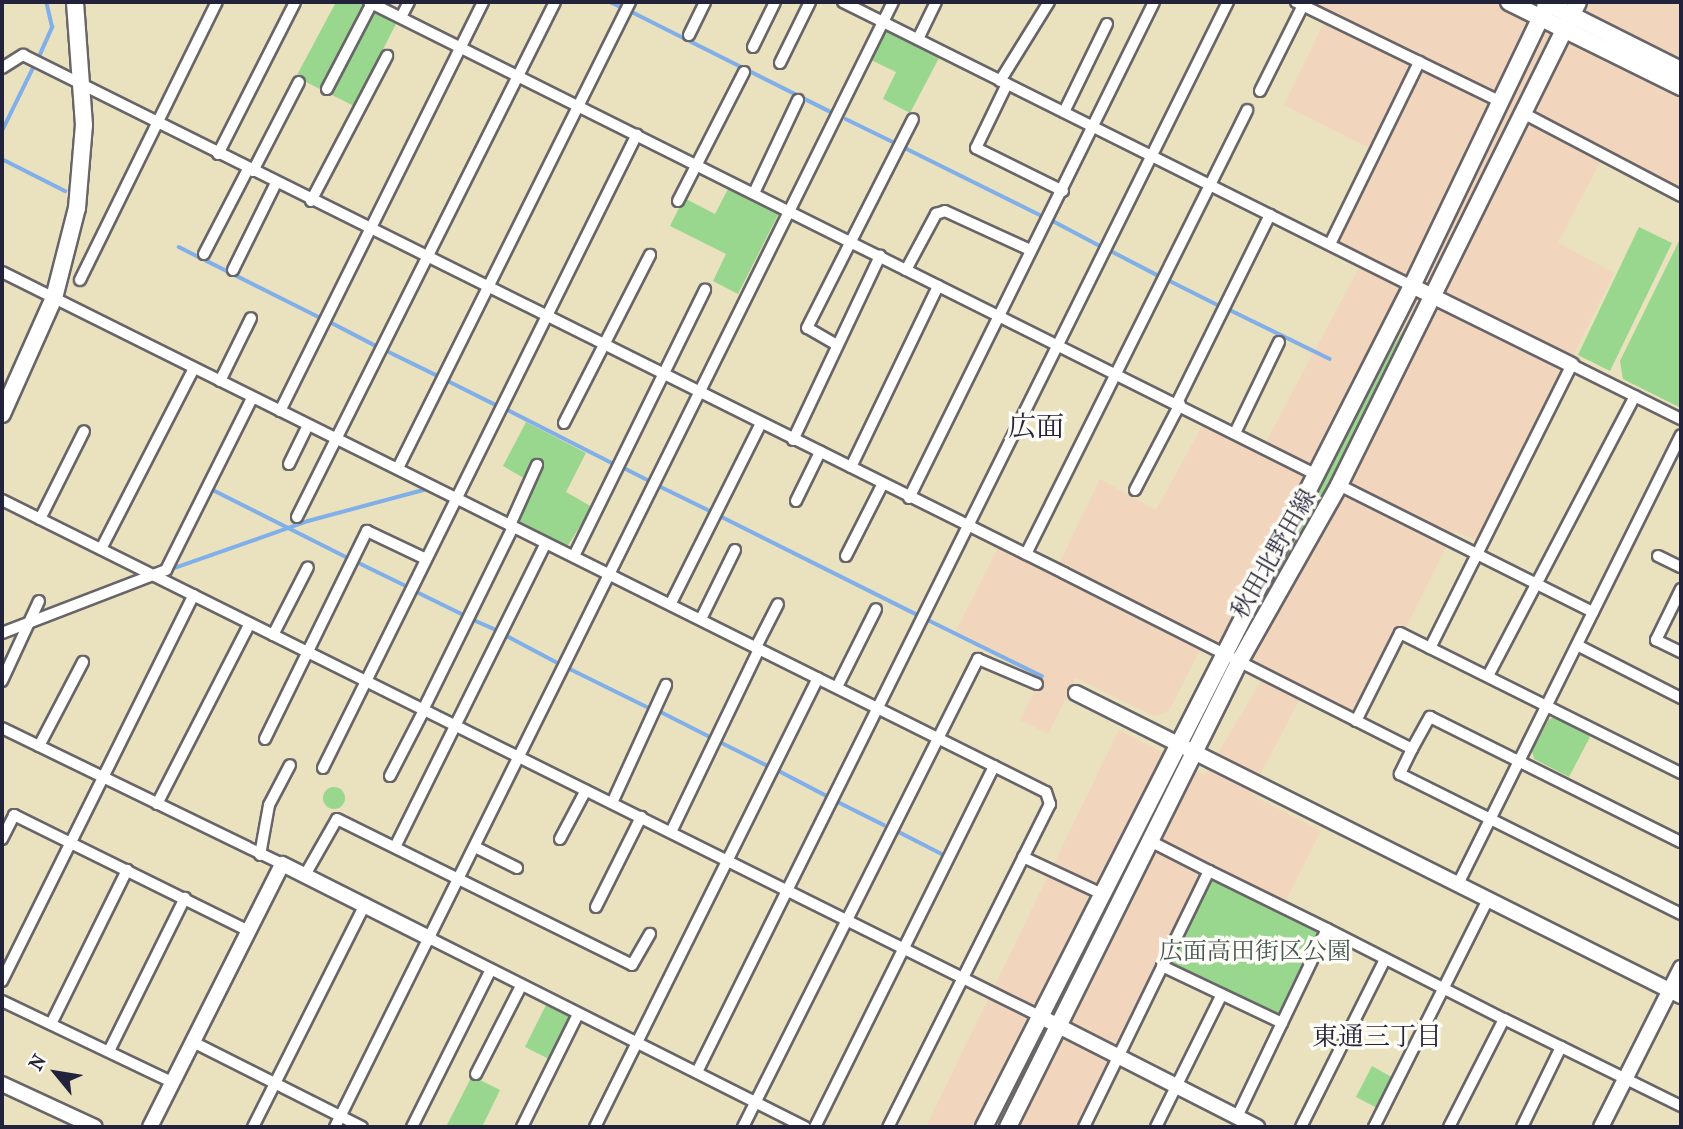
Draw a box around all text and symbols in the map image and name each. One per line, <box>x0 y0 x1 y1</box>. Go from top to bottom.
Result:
district label: 広面 <box>1008 410 1064 444</box>
street label: 秋田北野田線 <box>1226 484 1322 624</box>
park label: 広面高田街区公園 <box>1159 938 1351 966</box>
district label: 東通三丁目 <box>1312 1021 1442 1053</box>
north arrow <box>21 1038 91 1108</box>
text: N <box>25 1051 51 1074</box>

